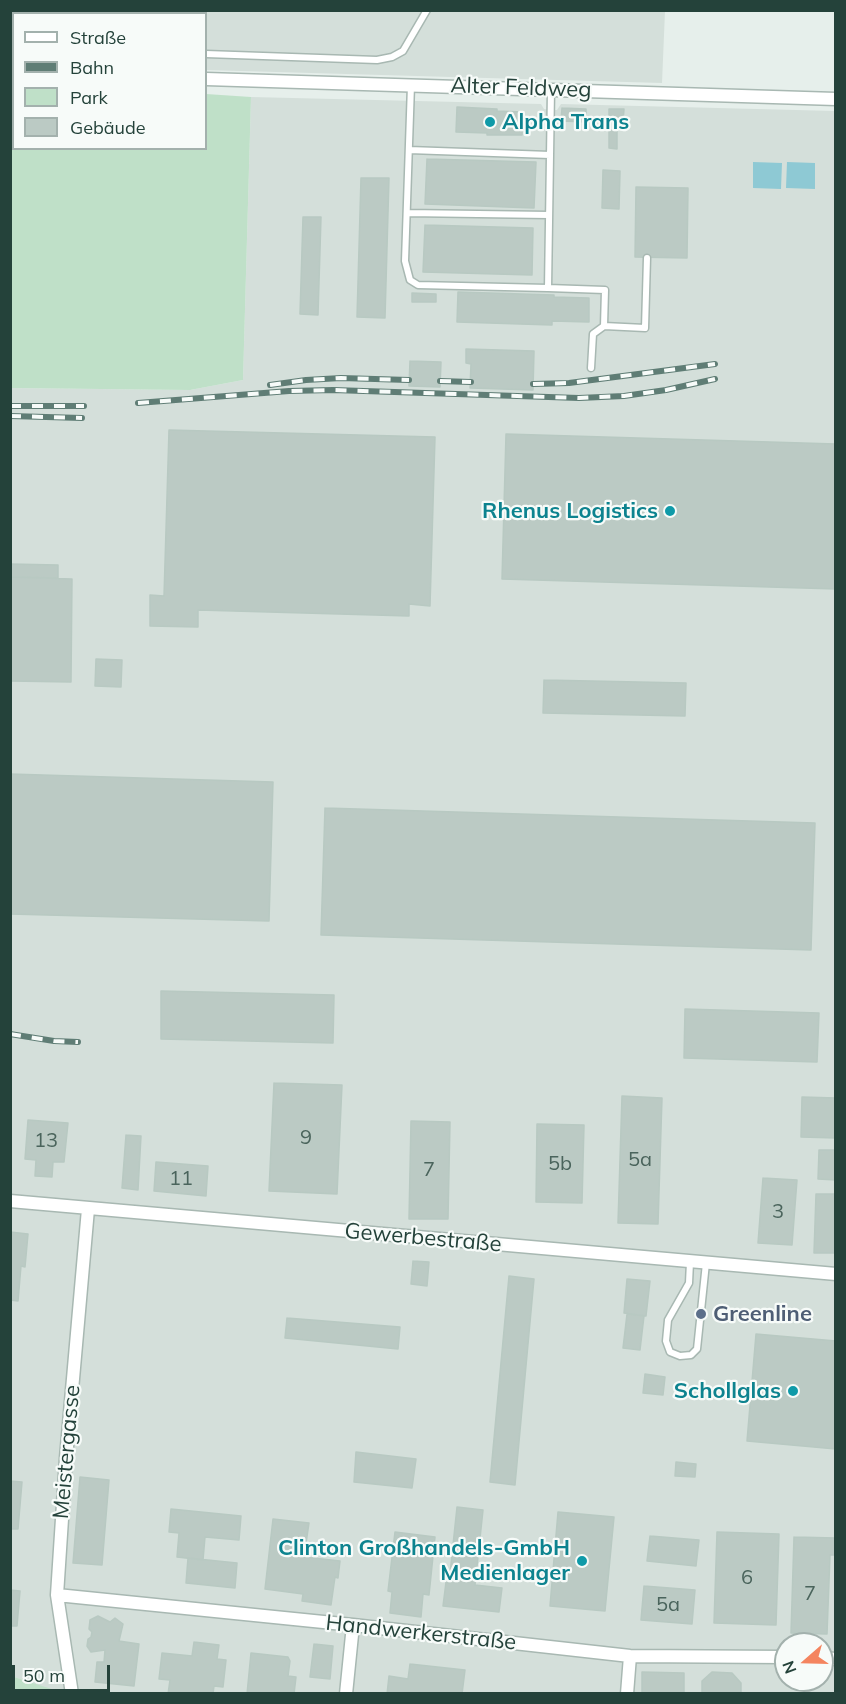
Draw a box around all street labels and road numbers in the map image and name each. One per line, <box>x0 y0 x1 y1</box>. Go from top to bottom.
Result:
street label: Alter Feldweg <box>450 72 592 104</box>
street label: Gewerbestraße <box>343 1218 503 1258</box>
street label: Meistergasse <box>48 1384 86 1520</box>
street label: Handwerkerstraße <box>324 1610 518 1656</box>

